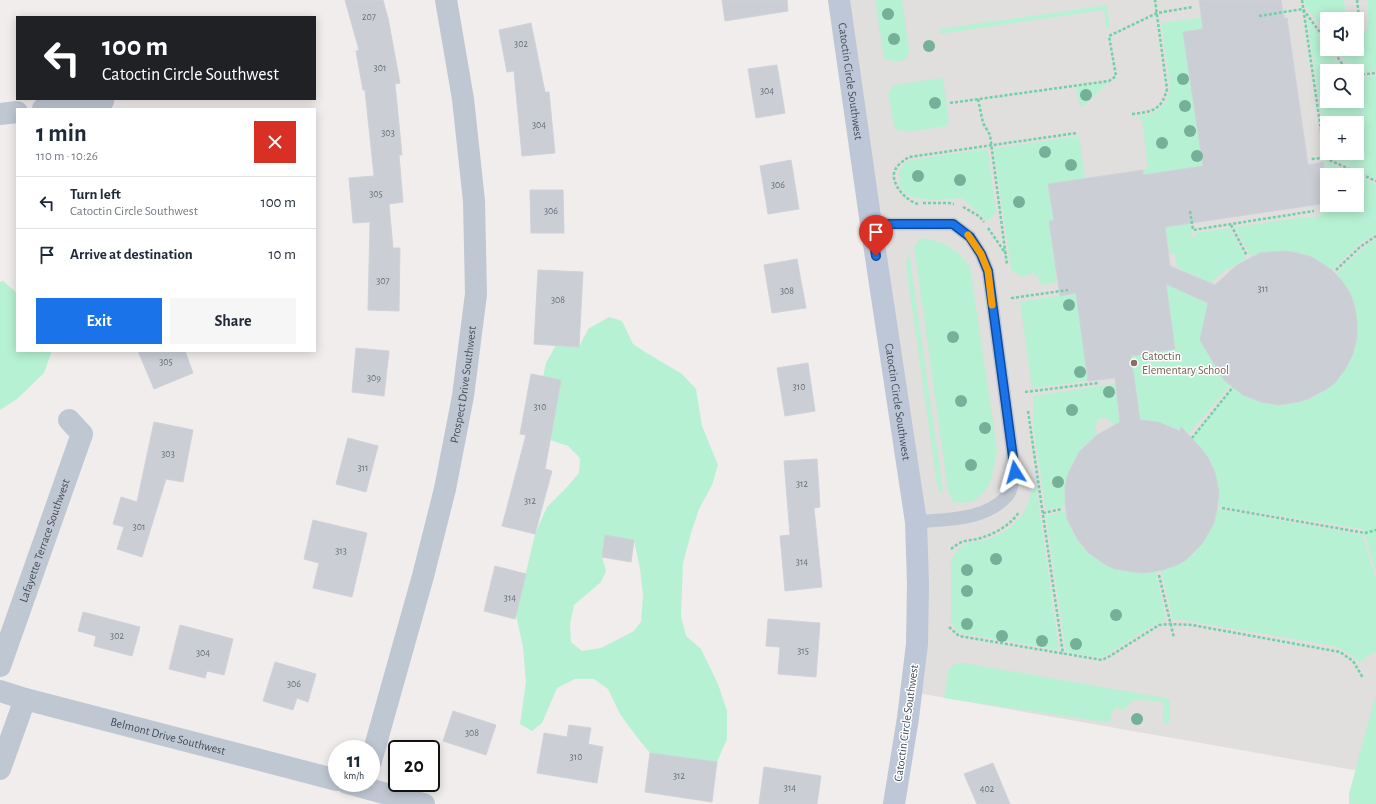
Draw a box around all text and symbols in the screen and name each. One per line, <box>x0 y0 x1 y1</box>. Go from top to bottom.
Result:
house number: 207 <box>362 12 376 22</box>
map controls <box>1320 12 1364 212</box>
button: sound <box>1320 12 1364 56</box>
street label: Catoctin Circle Southwest <box>836 22 865 141</box>
icon: left <box>36 32 88 84</box>
text: 100 m <box>102 33 168 61</box>
house number: 302 <box>514 39 528 49</box>
house number: 301 <box>374 63 386 73</box>
button: search <box>1320 64 1364 108</box>
text: Catoctin Circle Southwest <box>102 66 279 84</box>
house number: 304 <box>760 86 774 96</box>
button: + <box>1320 116 1364 160</box>
house number: 304 <box>532 120 546 130</box>
button: close <box>254 121 296 163</box>
text: 1 min <box>36 122 87 146</box>
house number: 303 <box>381 128 395 138</box>
text: 110 m · 10:26 <box>36 150 98 163</box>
button: − <box>1320 168 1364 212</box>
house number: 306 <box>771 180 785 190</box>
text: Turn left <box>70 187 121 202</box>
house number: 305 <box>369 189 383 199</box>
icon: left <box>36 192 58 214</box>
text: 100 m <box>261 195 296 210</box>
text: Catoctin Circle Southwest <box>70 205 198 218</box>
house number: 306 <box>544 206 558 216</box>
pin <box>859 215 893 256</box>
icon: arrive <box>865 221 887 243</box>
icon: arrive <box>36 244 58 266</box>
text: Arrive at destination <box>70 247 193 262</box>
text: 10 m <box>268 247 296 262</box>
house number: 307 <box>376 276 390 286</box>
house number: 311 <box>1258 284 1269 294</box>
house number: 308 <box>780 286 794 296</box>
house number: 308 <box>551 295 565 305</box>
button: Exit <box>36 298 162 344</box>
button: Share <box>170 298 296 344</box>
street label: Prospect Drive Southwest <box>448 325 478 444</box>
street label: Catoctin Circle Southwest <box>883 342 913 461</box>
place label: Catoctin Elementary School <box>1142 350 1229 377</box>
house number: 305 <box>159 357 173 367</box>
marker: Catoctin Elementary School <box>1129 358 1139 368</box>
house number: 309 <box>367 373 381 383</box>
house number: 310 <box>793 382 805 392</box>
house number: 310 <box>534 402 546 412</box>
house number: 303 <box>161 449 175 459</box>
position arrow <box>994 451 1036 493</box>
house number: 311 <box>358 463 369 473</box>
street label: Lafayette Terrace Southwest <box>17 477 72 604</box>
house number: 312 <box>796 479 808 489</box>
house number: 312 <box>524 496 536 506</box>
house number: 301 <box>133 522 145 532</box>
house number: 313 <box>335 546 347 556</box>
house number: 314 <box>796 557 808 567</box>
house number: 314 <box>504 593 516 603</box>
house number: 302 <box>110 631 124 641</box>
house number: 315 <box>797 646 809 656</box>
house number: 304 <box>196 648 210 658</box>
street label: Catoctin Circle Southwest <box>892 664 920 782</box>
house number: 306 <box>287 679 301 689</box>
street label: Belmont Drive Southwest <box>109 715 227 757</box>
house number: 308 <box>465 728 479 738</box>
speed limit sign: 20 <box>388 740 440 792</box>
text: 11 <box>347 751 361 771</box>
house number: 310 <box>570 752 582 762</box>
text: km/h <box>344 771 364 781</box>
house number: 312 <box>673 771 685 781</box>
house number: 314 <box>784 783 796 793</box>
house number: 402 <box>980 784 995 794</box>

